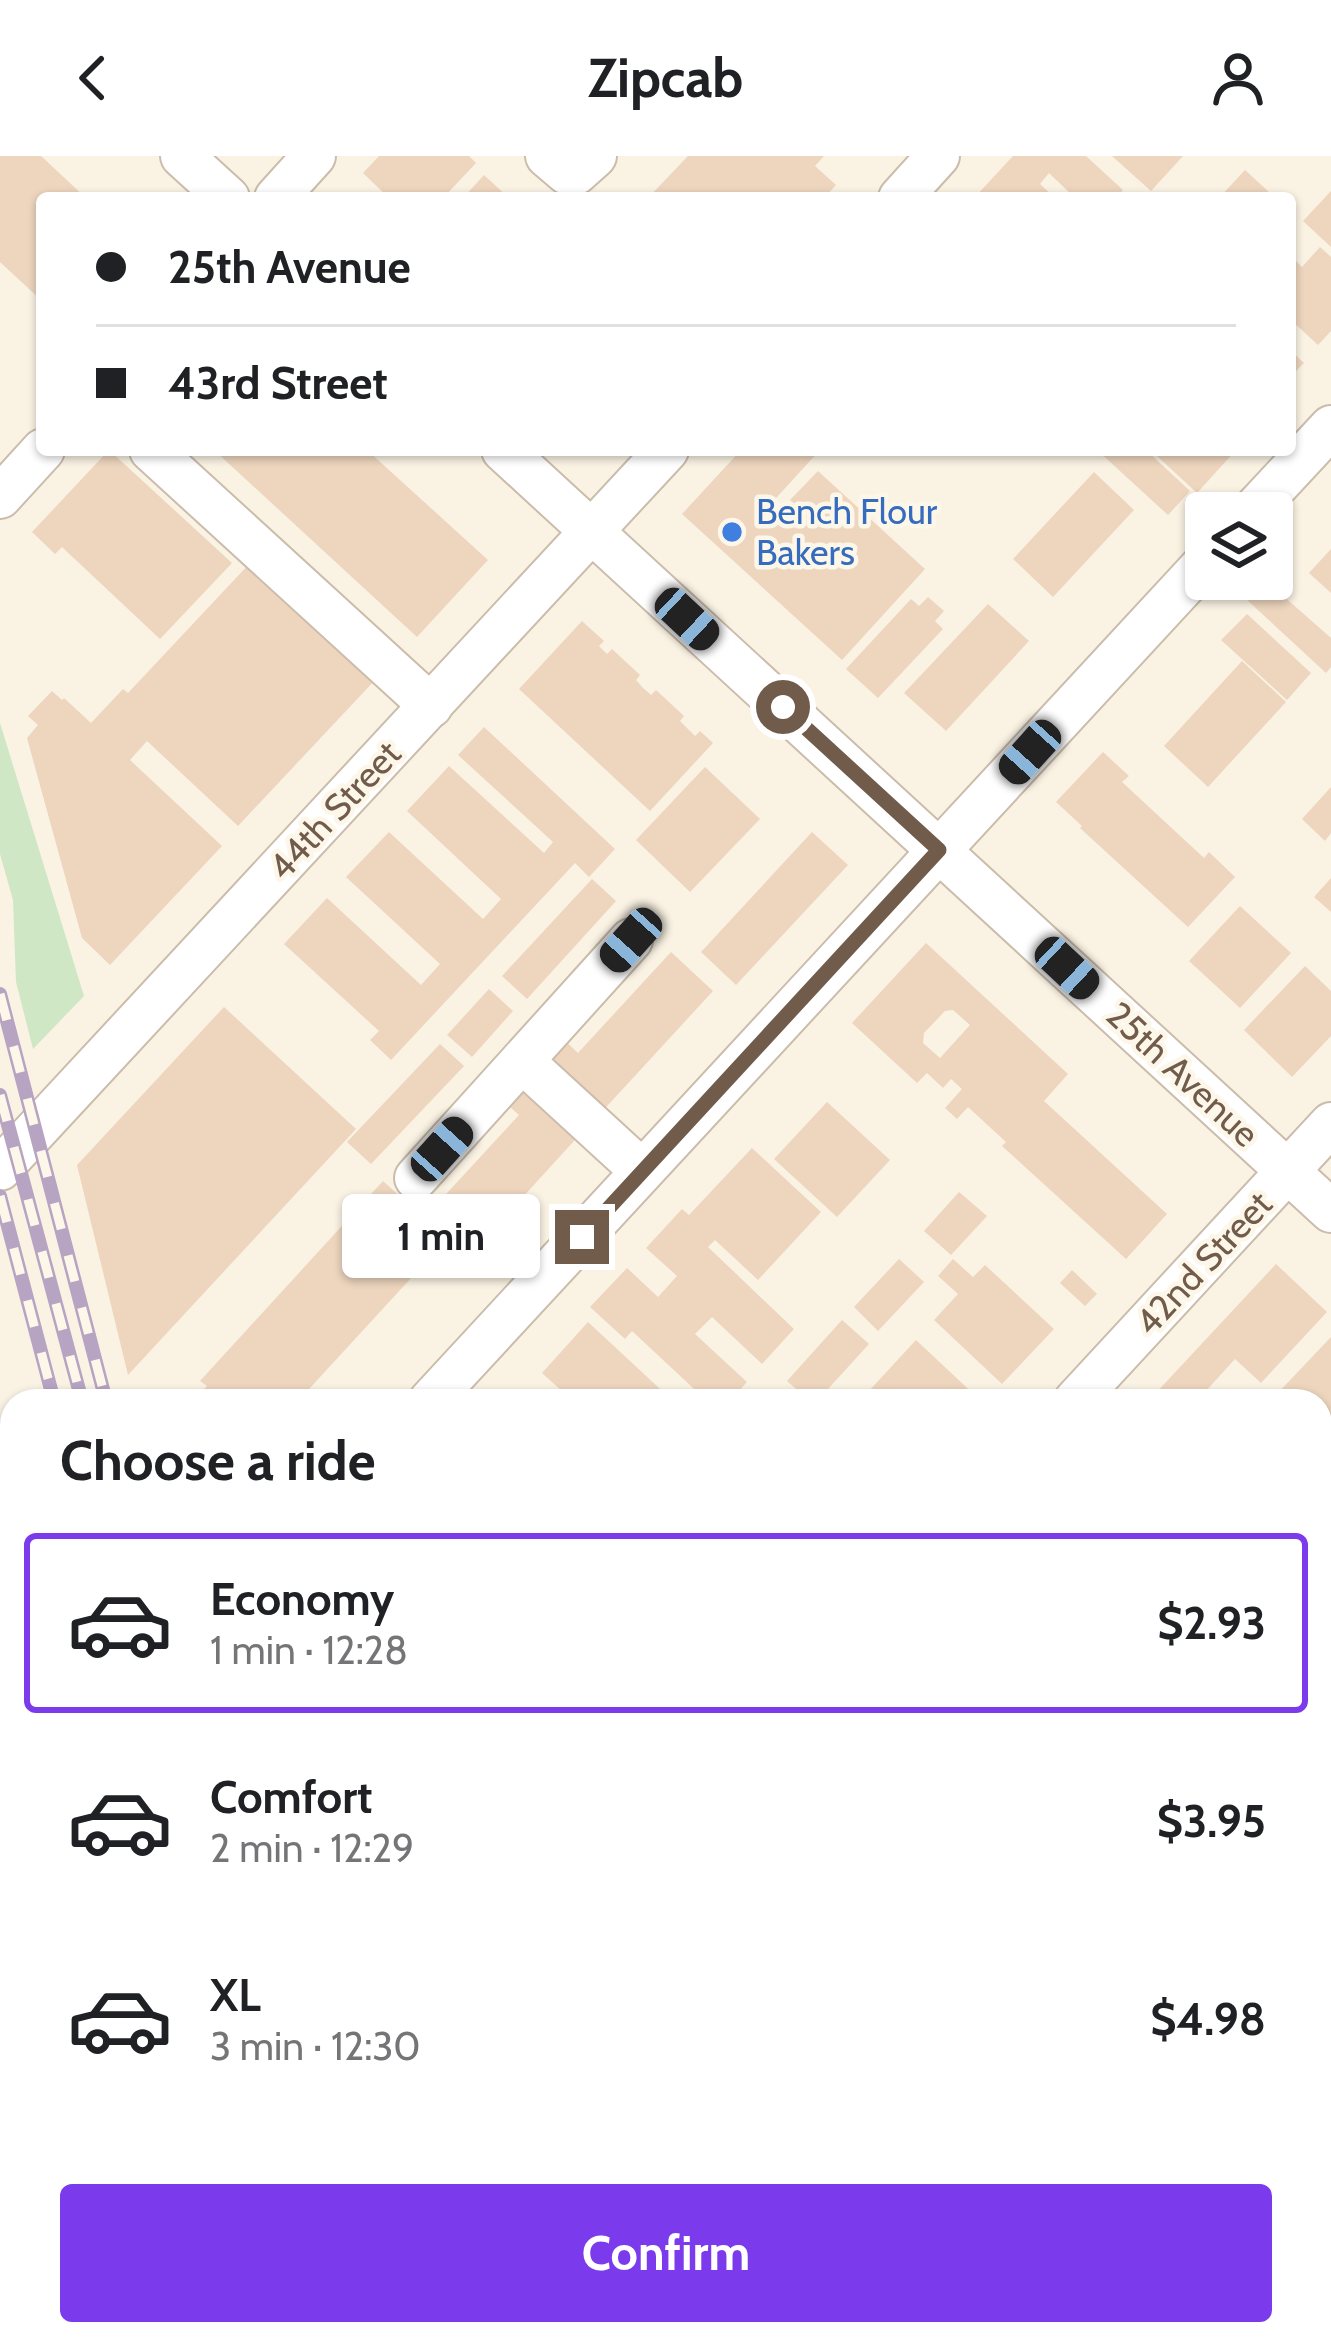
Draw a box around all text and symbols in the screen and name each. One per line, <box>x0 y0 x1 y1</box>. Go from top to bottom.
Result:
icon: back <box>60 45 126 111</box>
text: Zipcab <box>588 45 743 111</box>
icon: person <box>1205 45 1271 111</box>
text: 25th Avenue <box>168 240 411 294</box>
text: 43rd Street <box>168 356 388 410</box>
place label: Bench Flour Bakers <box>756 489 938 574</box>
map controls <box>1185 492 1293 600</box>
button: layers <box>1185 492 1293 600</box>
marker: Bench Flour Bakers <box>719 519 745 545</box>
car <box>648 581 726 657</box>
route start <box>756 680 810 734</box>
car <box>993 713 1067 791</box>
street label: 44th Street <box>259 731 409 889</box>
car <box>594 901 668 979</box>
car <box>1028 930 1106 1006</box>
street label: 25th Avenue <box>1098 992 1268 1156</box>
car <box>405 1110 479 1188</box>
street label: 42nd Street <box>1125 1182 1281 1344</box>
callout: 1 min <box>342 1195 540 1279</box>
route end <box>555 1210 609 1264</box>
text: 1 min <box>397 1212 485 1260</box>
text: Choose a ride <box>60 1428 375 1494</box>
icon: car <box>66 1569 174 1677</box>
text: Economy <box>210 1572 394 1626</box>
text: $2.93 <box>1157 1596 1266 1650</box>
text: 1 min · 12:28 <box>210 1626 408 1674</box>
icon: car <box>66 1767 174 1875</box>
text: Comfort <box>210 1770 373 1824</box>
text: $3.95 <box>1157 1794 1266 1848</box>
text: 2 min · 12:29 <box>210 1824 414 1872</box>
icon: car <box>66 1965 174 2073</box>
text: XL <box>210 1968 261 2022</box>
text: $4.98 <box>1150 1992 1266 2046</box>
text: 3 min · 12:30 <box>210 2022 421 2070</box>
button: Confirm <box>60 2184 1272 2322</box>

